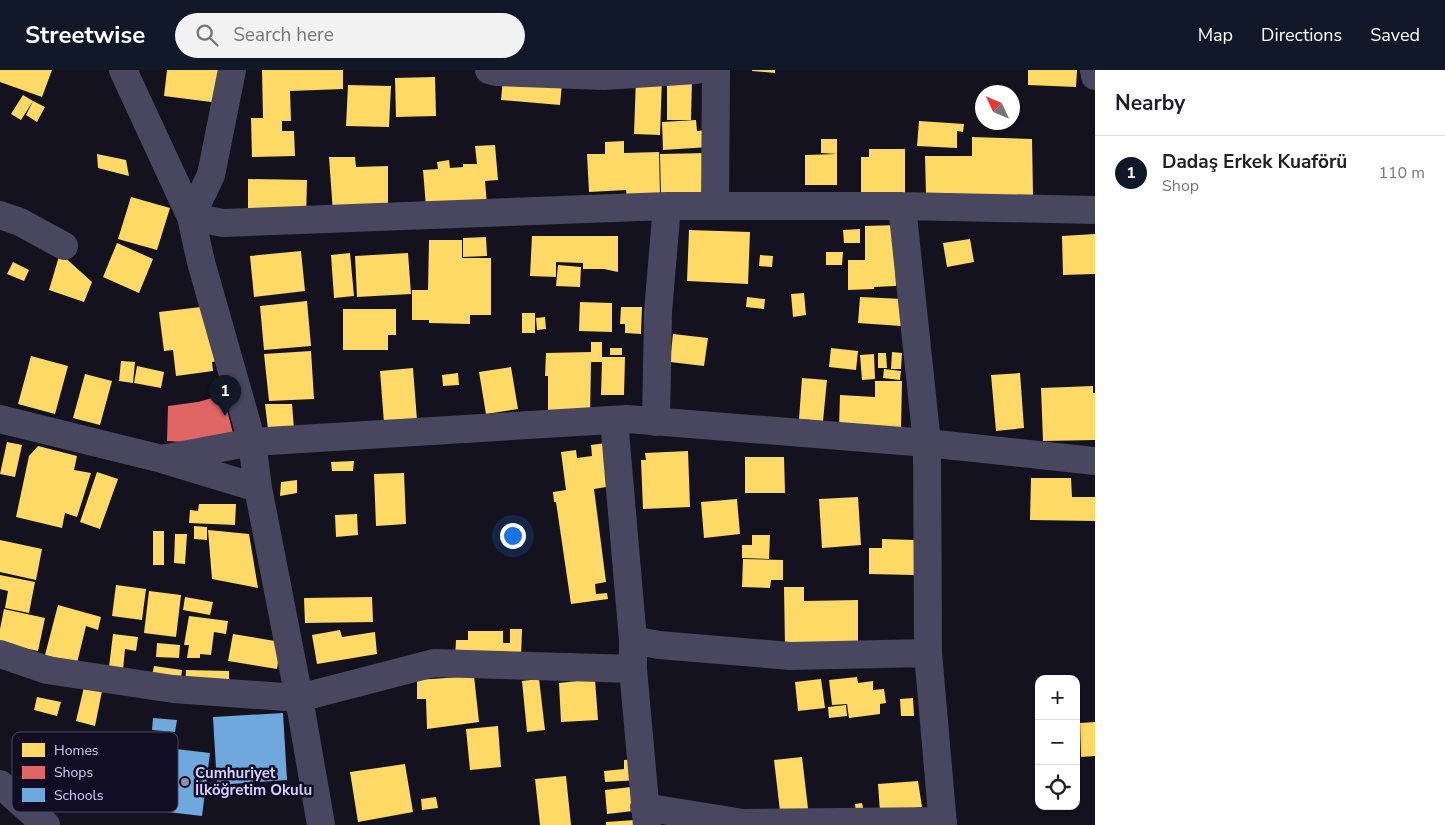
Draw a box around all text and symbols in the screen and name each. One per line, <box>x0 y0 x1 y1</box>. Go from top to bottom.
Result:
search box <box>175 13 525 58</box>
text: Streetwise <box>25 19 145 51</box>
icon: search <box>193 21 221 49</box>
text: Search here <box>233 22 334 48</box>
text: Map <box>1198 23 1233 47</box>
text: Directions <box>1261 23 1342 47</box>
text: Saved <box>1370 23 1420 47</box>
north arrow <box>975 85 1020 130</box>
text: Nearby <box>1115 89 1185 117</box>
text: Dadaş Erkek Kuaförü <box>1162 149 1347 175</box>
text: 1 <box>1126 162 1136 184</box>
text: 110 m <box>1378 162 1425 184</box>
text: Shop <box>1162 175 1199 197</box>
pin: 1 <box>209 375 241 416</box>
your location <box>500 523 526 549</box>
map controls <box>1035 675 1080 810</box>
button: + <box>1035 675 1080 720</box>
button: − <box>1035 720 1080 765</box>
legend <box>12 732 178 812</box>
text: Homes <box>54 741 99 760</box>
text: Shops <box>54 763 94 782</box>
place label: Cumhuriyet İlköğretim Okulu <box>195 763 312 800</box>
button: locate <box>1035 765 1080 810</box>
marker: Cumhuriyet İlköğretim Okulu <box>179 776 191 788</box>
text: Schools <box>54 786 104 805</box>

